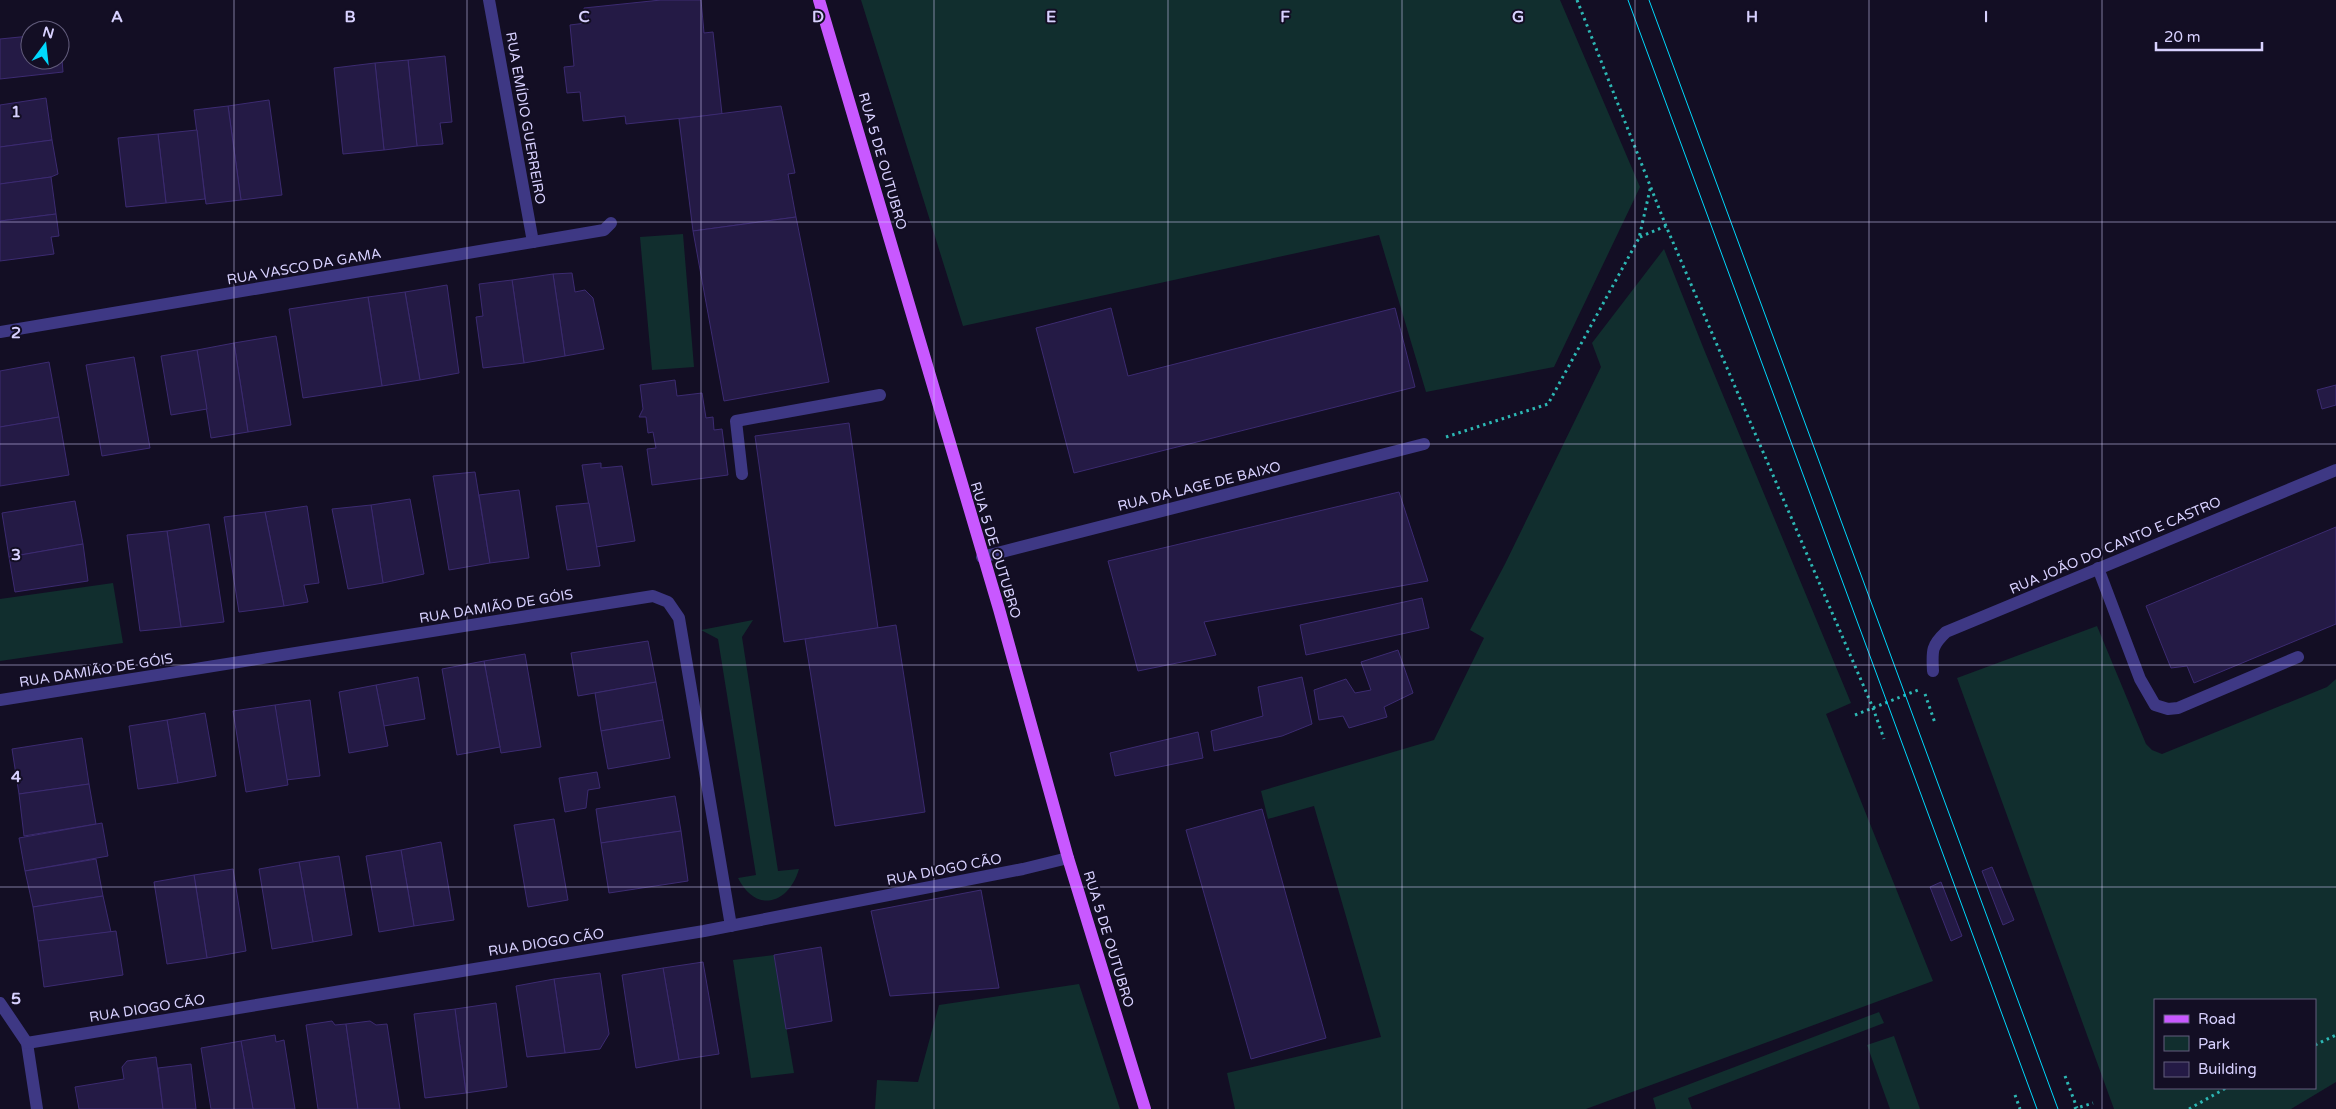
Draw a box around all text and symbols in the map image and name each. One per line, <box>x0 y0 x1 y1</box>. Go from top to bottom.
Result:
text: A <box>111 7 123 27</box>
text: B <box>344 7 356 27</box>
text: C <box>578 7 590 27</box>
text: D <box>812 7 824 27</box>
text: E <box>1046 7 1056 27</box>
text: F <box>1280 7 1290 27</box>
text: G <box>1512 7 1524 27</box>
text: H <box>1746 7 1758 27</box>
text: I <box>1984 7 1988 27</box>
north arrow <box>20 20 70 70</box>
scale bar <box>2156 20 2262 52</box>
text: N <box>41 23 56 43</box>
text: 20 m <box>2164 28 2201 46</box>
street label: RUA EMÍDIO GUERREIRO <box>502 31 549 206</box>
street label: RUA 5 DE OUTUBRO <box>855 91 910 232</box>
text: 1 <box>11 102 21 122</box>
street label: RUA VASCO DA GAMA <box>226 245 383 288</box>
text: 2 <box>11 323 21 343</box>
street label: RUA DA LAGE DE BAIXO <box>1116 458 1282 515</box>
street label: RUA 5 DE OUTUBRO <box>967 480 1024 621</box>
street label: RUA JOÃO DO CANTO E CASTRO <box>2007 493 2224 598</box>
text: 3 <box>11 545 21 565</box>
street label: RUA DAMIÃO DE GÓIS <box>418 586 575 627</box>
street label: RUA DAMIÃO DE GÓIS <box>18 650 175 691</box>
text: 4 <box>11 767 21 787</box>
street label: RUA DIOGO CÃO <box>885 850 1003 889</box>
street label: RUA 5 DE OUTUBRO <box>1080 869 1137 1010</box>
street label: RUA DIOGO CÃO <box>487 925 605 960</box>
text: 5 <box>11 989 21 1009</box>
street label: RUA DIOGO CÃO <box>88 991 206 1026</box>
legend <box>2154 999 2316 1089</box>
text: Road <box>2198 1010 2236 1028</box>
text: Park <box>2198 1035 2230 1053</box>
text: Building <box>2198 1060 2257 1078</box>

